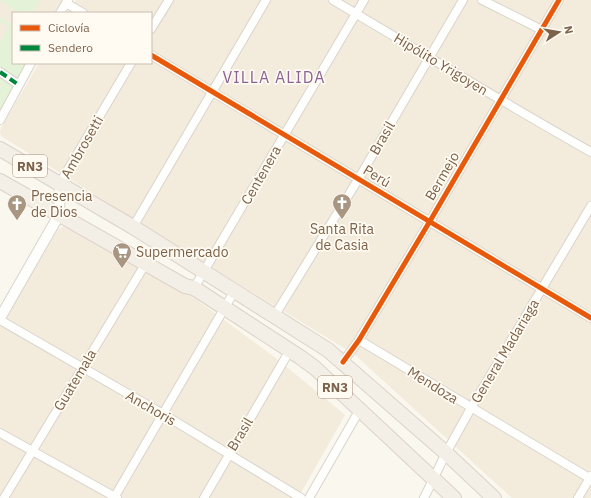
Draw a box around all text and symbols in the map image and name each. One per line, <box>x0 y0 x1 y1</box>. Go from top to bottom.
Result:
legend <box>12 12 152 64</box>
north arrow <box>539 12 579 52</box>
text: Ciclovía <box>48 20 90 35</box>
text: N <box>561 25 576 35</box>
street label: Hipólito Yrigoyen <box>391 29 491 99</box>
text: Sendero <box>48 40 93 55</box>
district label: VILLA ALIDA <box>223 67 325 87</box>
street label: Ambrosetti <box>57 112 107 182</box>
street label: Brasil <box>365 118 399 158</box>
street label: Centenera <box>237 142 285 208</box>
street label: Bermejo <box>421 148 463 204</box>
road number: RN3 <box>13 155 47 177</box>
street label: Perú <box>360 161 394 191</box>
place label: Presencia de Dios <box>31 187 93 221</box>
church icon: Santa Rita de Casia <box>331 192 353 220</box>
church icon: Presencia de Dios <box>6 193 28 221</box>
place label: Santa Rita de Casia <box>310 220 375 254</box>
supermarket icon: Supermercado <box>111 241 133 269</box>
place label: Supermercado <box>136 243 229 261</box>
street label: General Madariaga <box>467 295 543 406</box>
street label: Guatemala <box>50 345 101 414</box>
street label: Mendoza <box>404 362 462 408</box>
road number: RN3 <box>318 376 352 398</box>
street label: Anchoris <box>123 386 180 430</box>
street label: Brasil <box>223 414 257 454</box>

